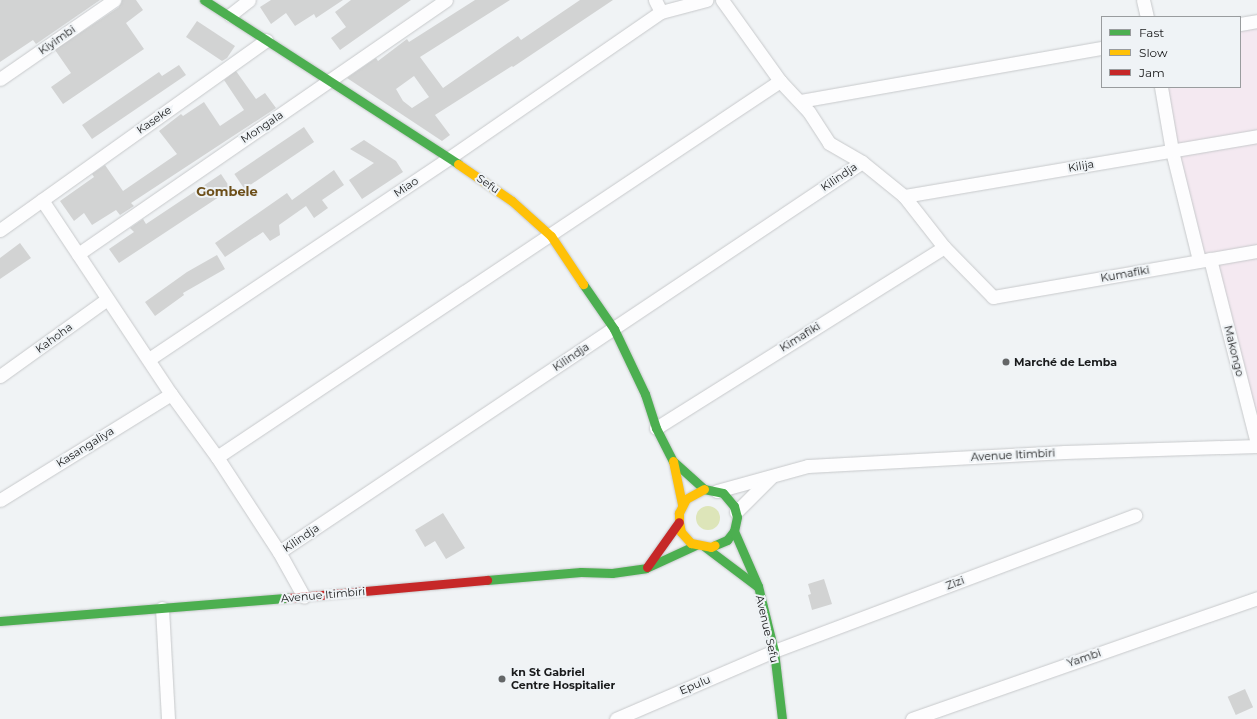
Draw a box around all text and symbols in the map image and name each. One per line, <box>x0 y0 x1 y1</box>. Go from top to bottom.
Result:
legend <box>1101 16 1241 88</box>
street label: Kiyimbi <box>36 23 78 57</box>
text: Fast <box>1139 25 1164 40</box>
text: Slow <box>1139 45 1168 60</box>
text: Jam <box>1139 65 1165 80</box>
street label: Kaseke <box>134 103 174 137</box>
street label: Mongala <box>238 108 286 146</box>
street label: Kilija <box>1067 157 1095 175</box>
street label: Kilindja <box>818 160 860 194</box>
street label: Sefu <box>474 172 502 196</box>
street label: Miao <box>391 174 421 200</box>
district label: Gombele <box>196 183 258 199</box>
street label: Kumafiki <box>1100 263 1150 285</box>
street label: Kimafiki <box>777 319 823 355</box>
street label: Kahoha <box>33 320 75 356</box>
street label: Makongo <box>1221 324 1247 378</box>
street label: Kilindja <box>550 340 592 374</box>
place label: Marché de Lemba <box>1014 355 1117 369</box>
marker: Marché de Lemba <box>1001 357 1011 367</box>
street label: Kasangaliya <box>54 424 116 470</box>
street label: Avenue Itimbiri <box>970 446 1056 464</box>
street label: Kilindja <box>280 521 322 555</box>
street label: Zizi <box>944 573 966 593</box>
street label: Avenue Itimbiri <box>280 585 366 605</box>
street label: Avenue Sefu <box>753 594 781 664</box>
street label: Yambi <box>1065 646 1103 670</box>
place label: kn St Gabriel Centre Hospitalier <box>511 666 615 692</box>
marker: kn St Gabriel Centre Hospitalier <box>496 673 508 685</box>
street label: Epulu <box>677 673 713 697</box>

